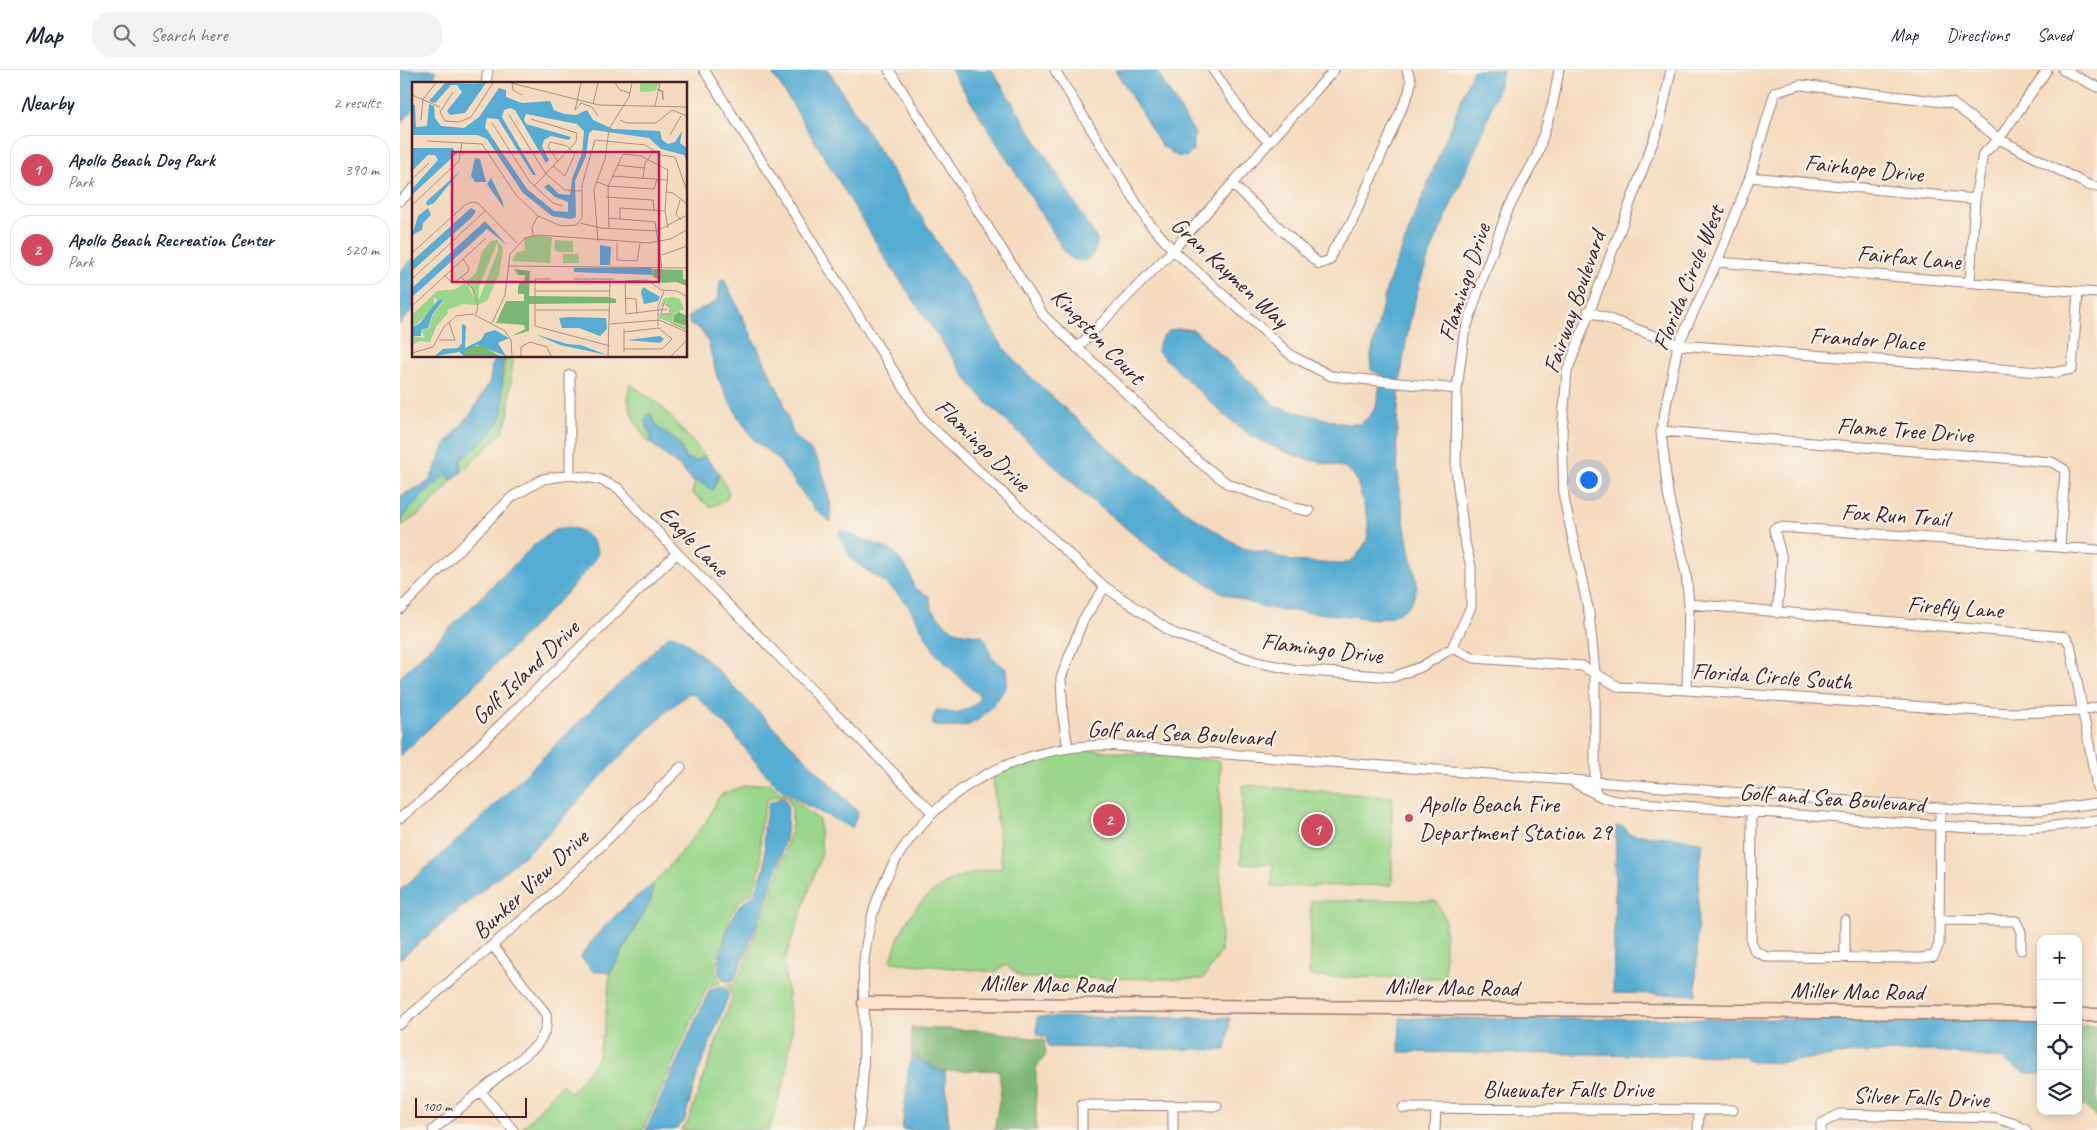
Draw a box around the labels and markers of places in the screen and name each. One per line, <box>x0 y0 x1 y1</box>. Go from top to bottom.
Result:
place label: Apollo Beach Fire Department Station 29 <box>1419 789 1614 847</box>
pin: 2 <box>1093 801 1125 839</box>
pin: 1 <box>1301 811 1333 849</box>
marker: Apollo Beach Fire Department Station 29 <box>1403 812 1415 824</box>

